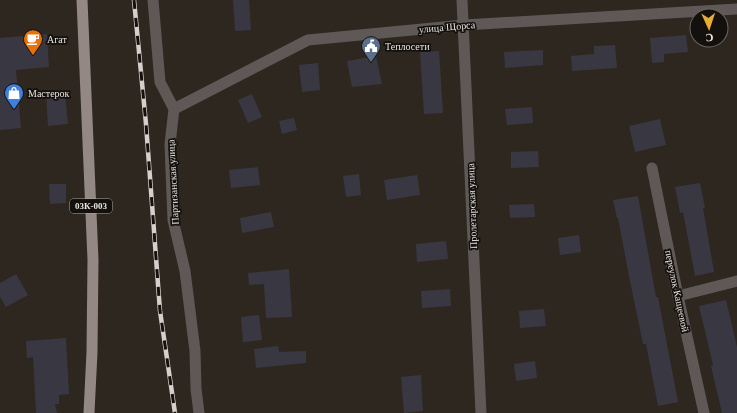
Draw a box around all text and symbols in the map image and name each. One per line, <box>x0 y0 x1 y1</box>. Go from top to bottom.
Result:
north arrow <box>689 8 729 48</box>
street label: улица Щорса <box>418 19 476 35</box>
cafe icon: Агат <box>22 28 44 56</box>
text: С <box>705 32 714 44</box>
place label: Агат <box>47 34 68 45</box>
public building icon: Теплосети <box>360 35 382 63</box>
place label: Теплосети <box>385 41 430 52</box>
shop icon: Мастерок <box>3 82 25 110</box>
place label: Мастерок <box>28 88 70 99</box>
street label: Партизанская улица <box>165 139 181 225</box>
street label: Пролетарская улица <box>465 162 479 249</box>
road number: 03К-003 <box>70 199 112 213</box>
street label: переулок Кащеевой <box>663 249 691 334</box>

